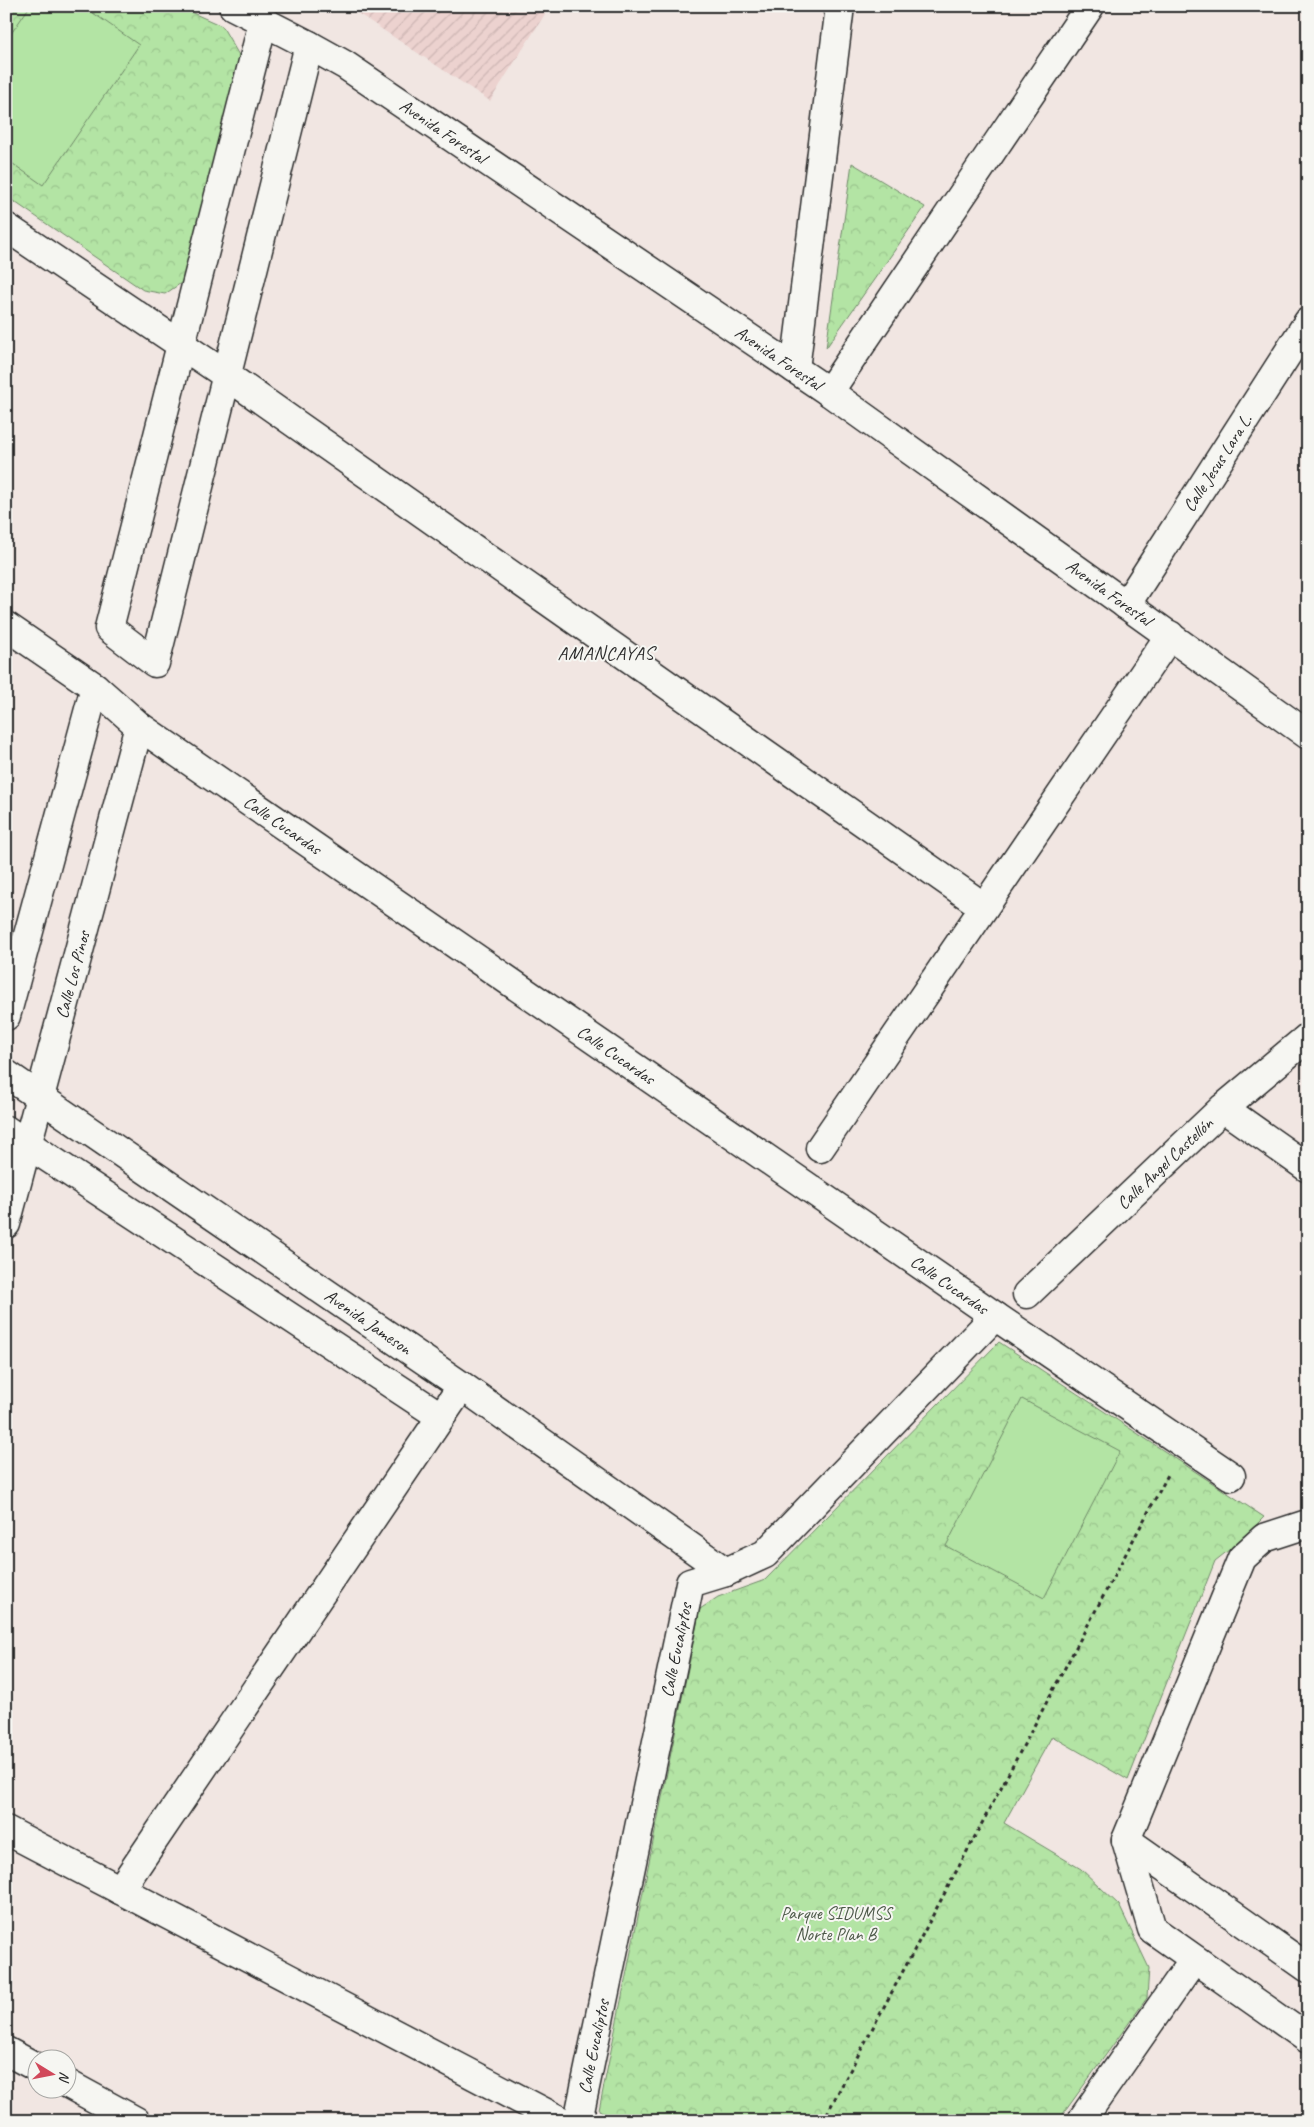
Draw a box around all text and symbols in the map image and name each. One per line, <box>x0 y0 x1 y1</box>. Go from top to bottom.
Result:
street label: Avenida Forestal <box>395 94 493 170</box>
street label: Avenida Forestal <box>731 321 829 397</box>
street label: Calle Jesus Lara L. <box>1178 410 1257 516</box>
street label: Avenida Forestal <box>1062 554 1158 632</box>
district label: AMANCAYAS <box>558 641 657 665</box>
street label: Calle Cucardas <box>239 790 327 860</box>
street label: Calle Los Pinos <box>50 927 95 1021</box>
street label: Calle Cucardas <box>573 1020 661 1090</box>
street label: Calle Angel Castellón <box>1112 1112 1218 1214</box>
street label: Calle Cucardas <box>906 1250 994 1320</box>
street label: Avenida Jameson <box>320 1284 417 1360</box>
street label: Calle Eucaliptos <box>656 1599 697 1699</box>
park label: Parque SIDUMSS Norte Plan B <box>780 1902 894 1945</box>
street label: Calle Eucaliptos <box>573 1996 614 2095</box>
north arrow <box>28 2050 78 2100</box>
text: N <box>55 2070 73 2084</box>

